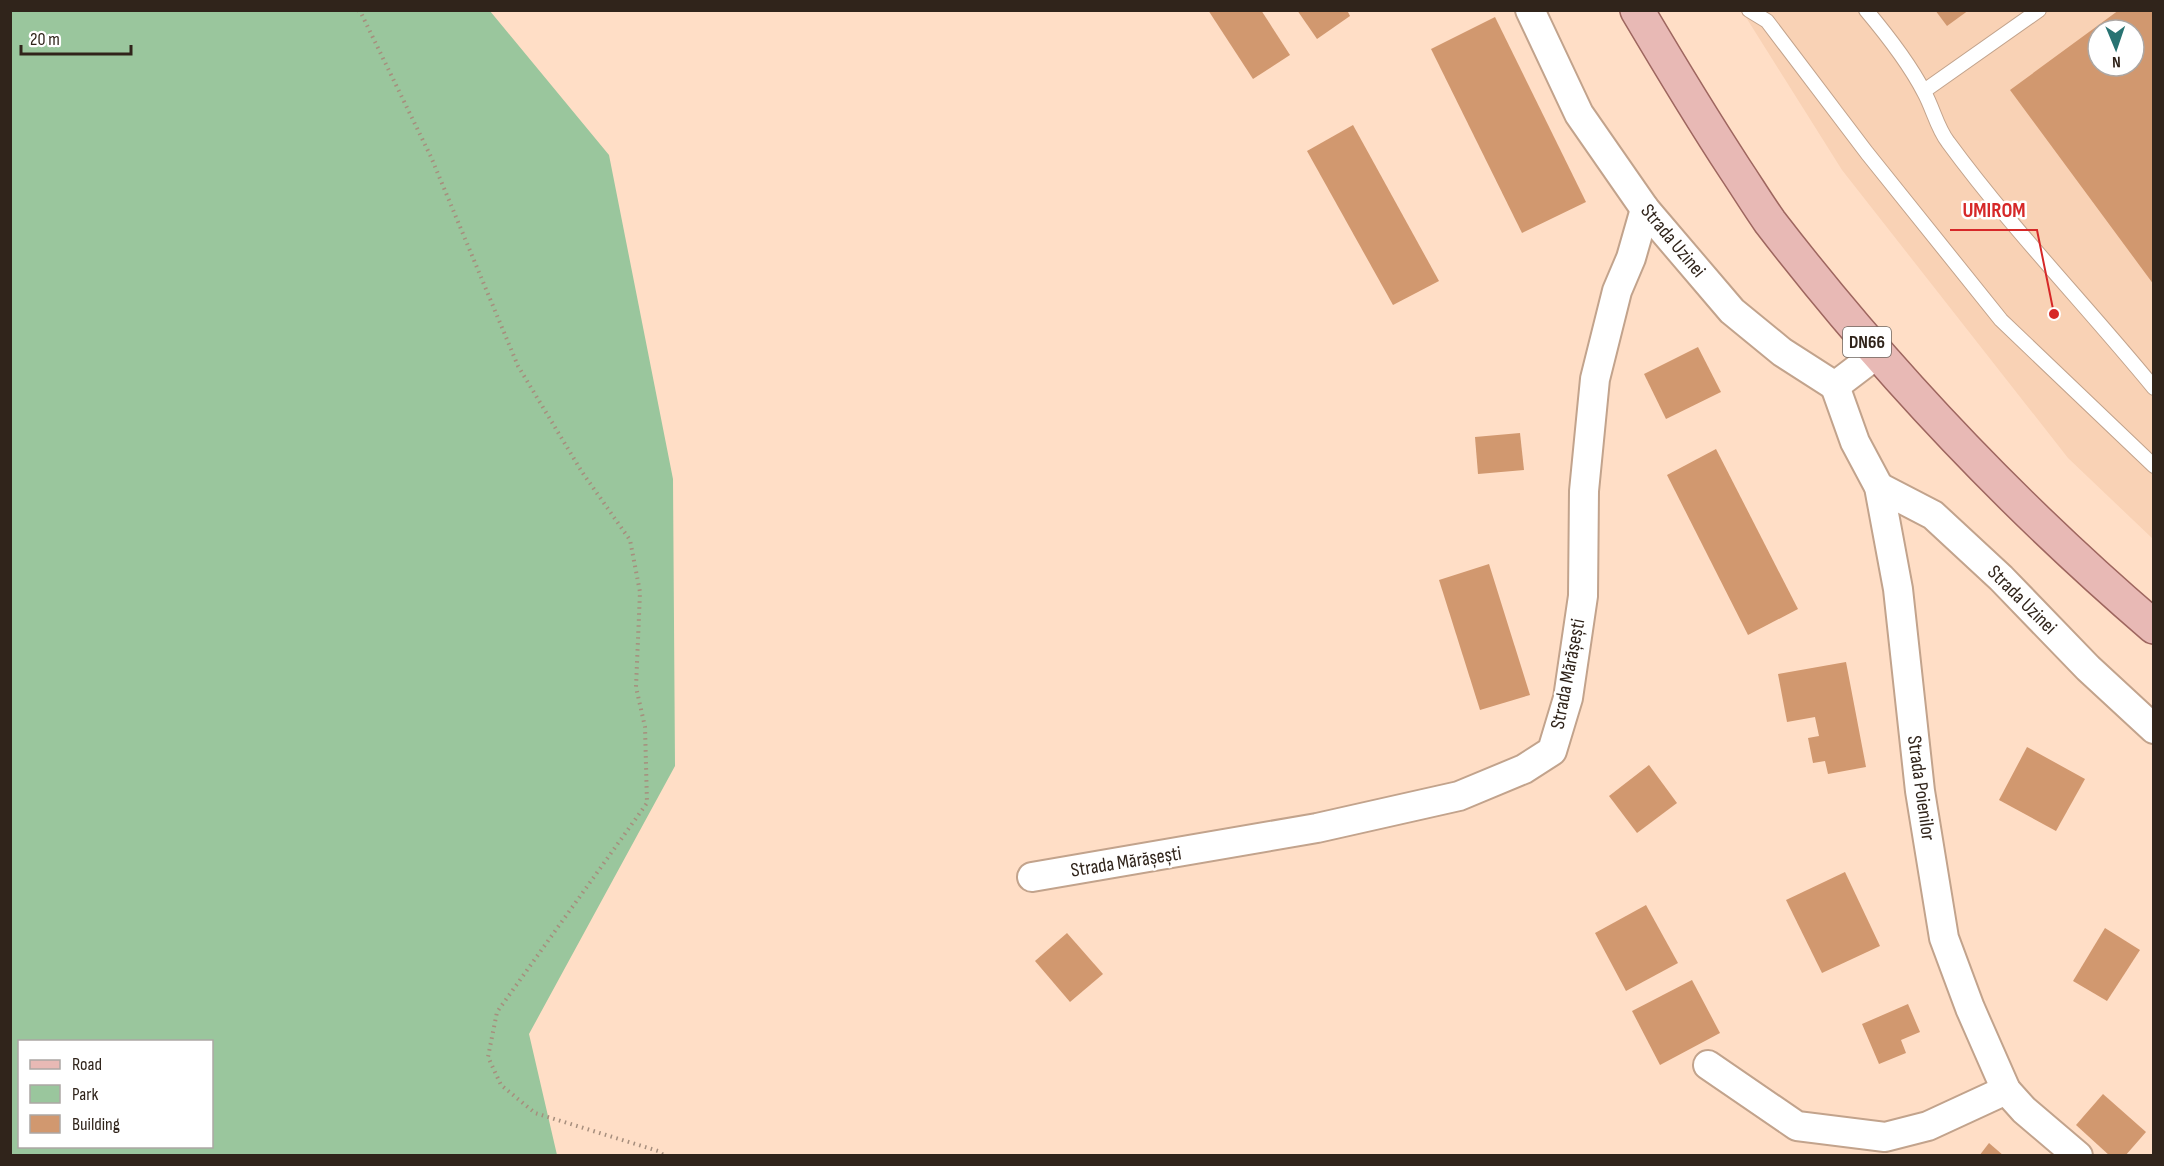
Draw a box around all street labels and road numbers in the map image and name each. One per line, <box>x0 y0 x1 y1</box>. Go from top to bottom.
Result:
street label: Strada Uzinei <box>1635 200 1711 282</box>
road number: DN66 <box>1843 327 1891 357</box>
street label: Strada Uzinei <box>1982 560 2062 640</box>
street label: Strada Mărășești <box>1546 617 1590 731</box>
street label: Strada Poienilor <box>1902 734 1940 842</box>
street label: Strada Mărășești <box>1069 841 1183 883</box>

